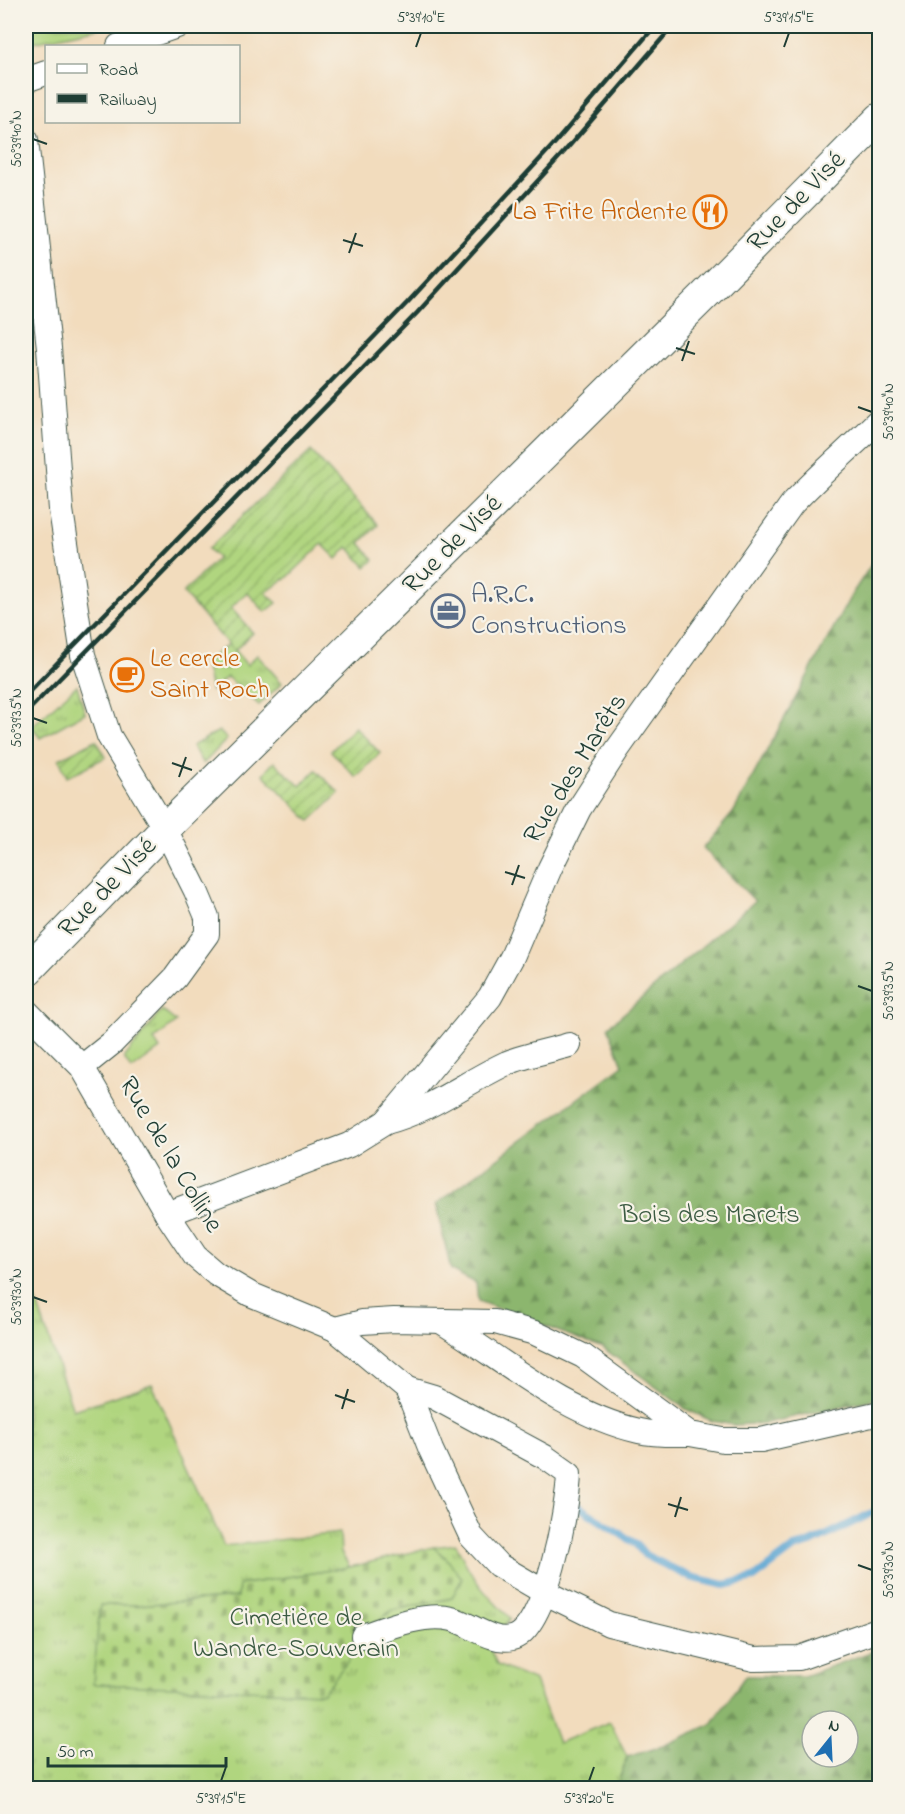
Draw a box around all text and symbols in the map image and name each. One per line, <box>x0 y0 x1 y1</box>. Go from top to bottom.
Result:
text: 5°39'10"E <box>397 7 445 29</box>
text: 5°39'15"E <box>764 7 814 29</box>
legend <box>45 45 240 123</box>
text: Road <box>99 58 138 84</box>
text: Railway <box>99 88 156 114</box>
text: 50°39'40"N <box>6 110 28 168</box>
street label: Rue de Visé <box>739 142 856 262</box>
place label: La Frite Ardente <box>512 193 688 232</box>
restaurant icon: La Frite Ardente <box>692 194 728 230</box>
text: 50°39'40"N <box>878 383 900 441</box>
street label: Rue de Visé <box>394 485 513 604</box>
place label: A.R.C. Constructions <box>471 576 627 646</box>
office icon: A.R.C. Constructions <box>430 593 466 629</box>
place label: Le cercle Saint Roch <box>150 640 270 710</box>
cafe icon: Le cercle Saint Roch <box>109 657 145 693</box>
street label: Rue des Marêts <box>514 686 638 852</box>
text: 50°39'35"N <box>6 688 28 748</box>
street label: Rue de Visé <box>50 828 167 948</box>
text: 50°39'35"N <box>878 961 900 1021</box>
street label: Rue de la Colline <box>108 1069 233 1241</box>
park label: Bois des Marets <box>619 1196 800 1235</box>
text: 50°39'30"N <box>6 1268 28 1326</box>
text: 50°39'30"N <box>878 1541 900 1599</box>
park label: Cimetière de Wandre-Souverain <box>193 1599 399 1669</box>
north arrow <box>800 1709 860 1769</box>
text: N <box>825 1714 843 1740</box>
scale bar <box>48 1730 226 1768</box>
text: 50 m <box>57 1740 94 1766</box>
text: 5°39'15"E <box>196 1788 246 1810</box>
text: 5°39'20"E <box>563 1788 615 1810</box>

